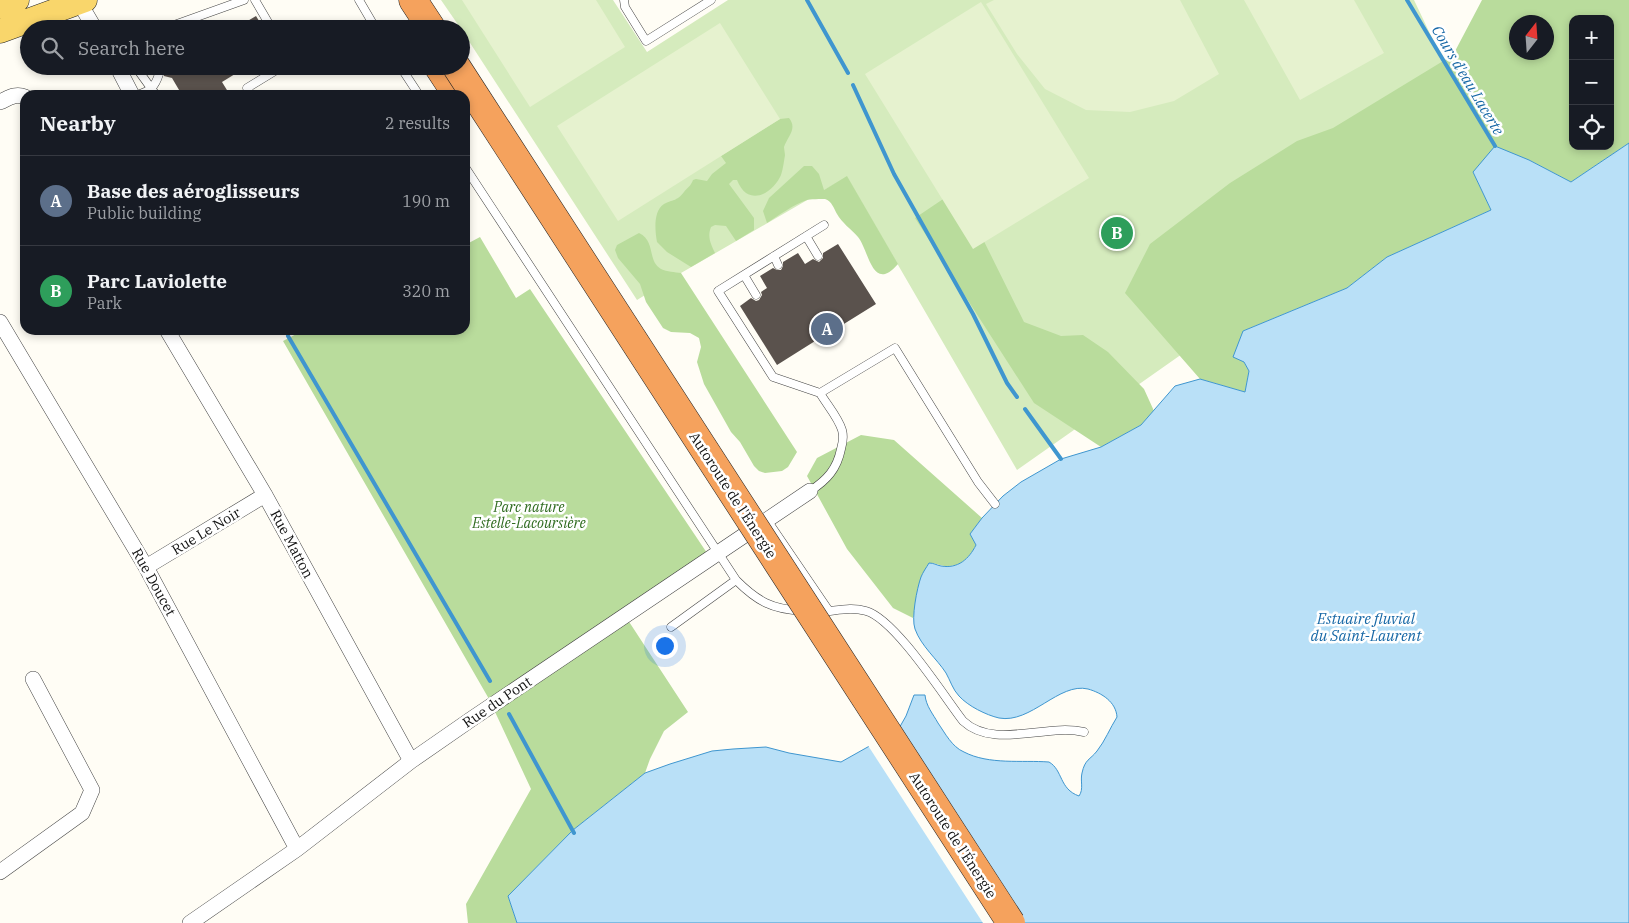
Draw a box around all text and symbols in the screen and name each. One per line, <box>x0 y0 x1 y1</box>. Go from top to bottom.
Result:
north arrow <box>1509 15 1554 60</box>
map controls <box>1569 15 1614 150</box>
button: + <box>1569 15 1614 60</box>
search box <box>20 20 470 75</box>
water label: Cours d'eau Lacerte <box>1428 22 1508 139</box>
icon: search <box>38 34 66 62</box>
text: Search here <box>78 36 185 60</box>
button: − <box>1569 60 1614 105</box>
button: locate <box>1569 105 1614 150</box>
text: Nearby <box>40 109 116 137</box>
text: 2 results <box>385 113 450 133</box>
text: Base des aéroglisseurs <box>87 179 300 203</box>
text: A <box>50 191 62 211</box>
text: 190 m <box>402 191 450 211</box>
text: Public building <box>87 203 201 223</box>
pin: B <box>1101 214 1133 252</box>
text: Parc Laviolette <box>87 269 227 293</box>
text: B <box>50 281 62 301</box>
text: 320 m <box>402 281 450 301</box>
text: Park <box>87 293 122 313</box>
pin: A <box>811 310 843 348</box>
street label: Autoroute de l'Énergie <box>685 428 781 562</box>
park label: Parc nature Estelle-Lacoursière <box>471 498 587 532</box>
street label: Rue Le Noir <box>168 503 244 559</box>
street label: Rue Matton <box>266 507 318 581</box>
street label: Rue Doucet <box>128 545 180 619</box>
water label: Estuaire fluvial du Saint-Laurent <box>1311 609 1422 645</box>
your location <box>652 633 678 659</box>
street label: Rue du Pont <box>459 672 535 732</box>
street label: Autoroute de l'Énergie <box>905 768 1001 902</box>

